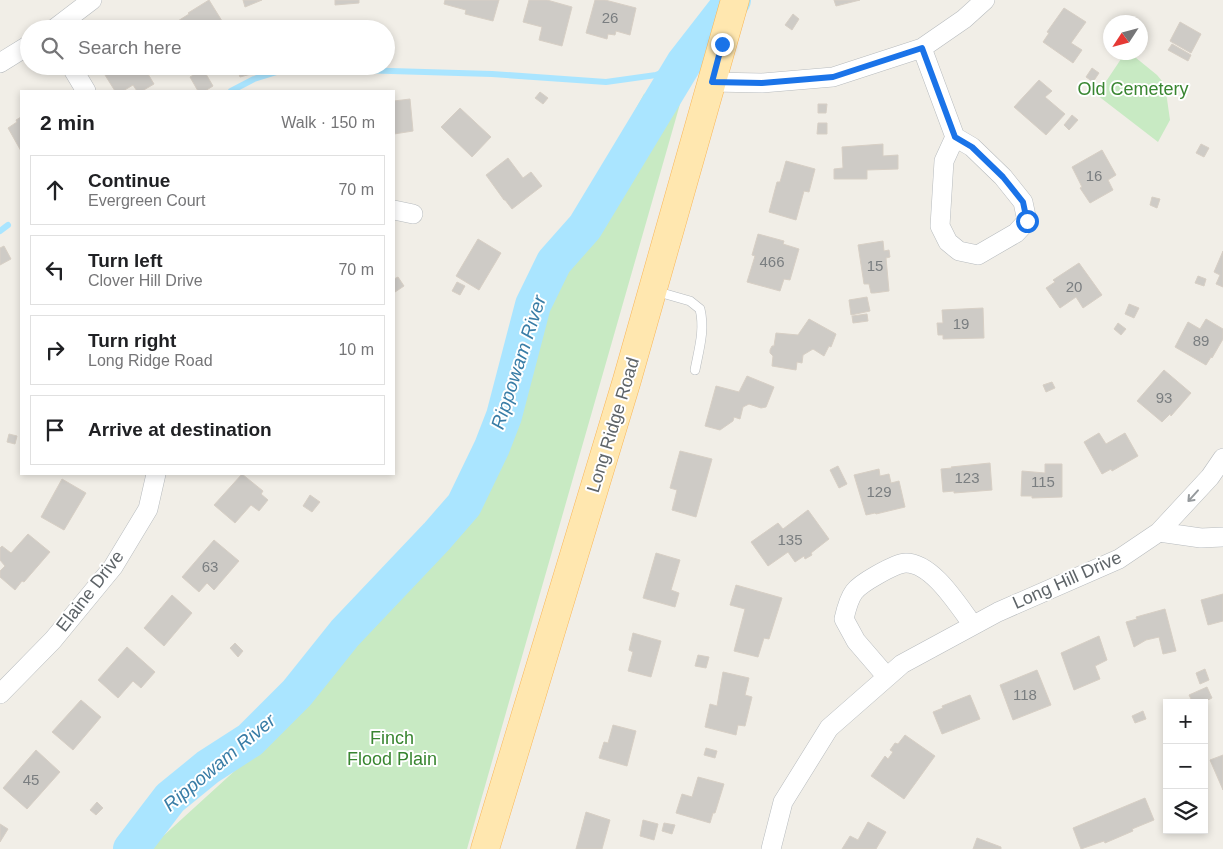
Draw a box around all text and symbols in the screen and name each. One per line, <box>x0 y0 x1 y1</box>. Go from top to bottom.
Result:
house number: 26 <box>602 9 618 26</box>
north arrow <box>1103 15 1148 60</box>
search box <box>20 20 395 75</box>
route end <box>711 33 734 56</box>
icon: search <box>38 34 66 62</box>
text: Search here <box>78 37 182 58</box>
park label: Old Cemetery <box>1077 79 1189 99</box>
text: 2 min <box>40 111 95 134</box>
text: Walk · 150 m <box>281 114 375 131</box>
house number: 16 <box>1086 167 1102 184</box>
text: Continue <box>88 170 170 191</box>
icon: ahead <box>41 176 69 204</box>
text: 70 m <box>338 181 374 198</box>
text: Evergreen Court <box>88 192 205 209</box>
route start <box>1016 210 1039 233</box>
text: Turn left <box>88 250 163 271</box>
house number: 466 <box>759 253 785 270</box>
icon: left <box>41 256 69 284</box>
house number: 15 <box>867 257 883 274</box>
text: 70 m <box>338 261 374 278</box>
text: Clover Hill Drive <box>88 272 203 289</box>
house number: 20 <box>1066 278 1082 295</box>
water label: Rippowam River <box>487 292 550 432</box>
house number: 19 <box>953 315 969 332</box>
text: Turn right <box>88 330 176 351</box>
house number: 89 <box>1193 332 1209 349</box>
icon: right <box>41 336 69 364</box>
text: 10 m <box>338 341 374 358</box>
text: Long Ridge Road <box>88 352 213 369</box>
street label: Long Ridge Road <box>583 355 643 495</box>
house number: 93 <box>1156 389 1172 406</box>
icon: arrive <box>41 416 69 444</box>
text: Arrive at destination <box>88 419 272 440</box>
house number: 123 <box>954 469 980 486</box>
house number: 115 <box>1031 473 1055 490</box>
house number: 129 <box>866 483 892 500</box>
one-way arrow <box>1187 489 1198 502</box>
house number: 135 <box>777 531 803 548</box>
street label: Elaine Drive <box>52 547 128 635</box>
street label: Long Hill Drive <box>1009 547 1125 613</box>
house number: 63 <box>202 558 218 575</box>
house number: 118 <box>1013 686 1037 703</box>
map controls <box>1163 699 1208 834</box>
button: + <box>1163 699 1208 744</box>
water label: Rippowam River <box>159 709 280 815</box>
park label: Finch Flood Plain <box>347 728 437 769</box>
button: − <box>1163 744 1208 789</box>
house number: 45 <box>23 771 39 788</box>
button: layers <box>1163 789 1208 834</box>

